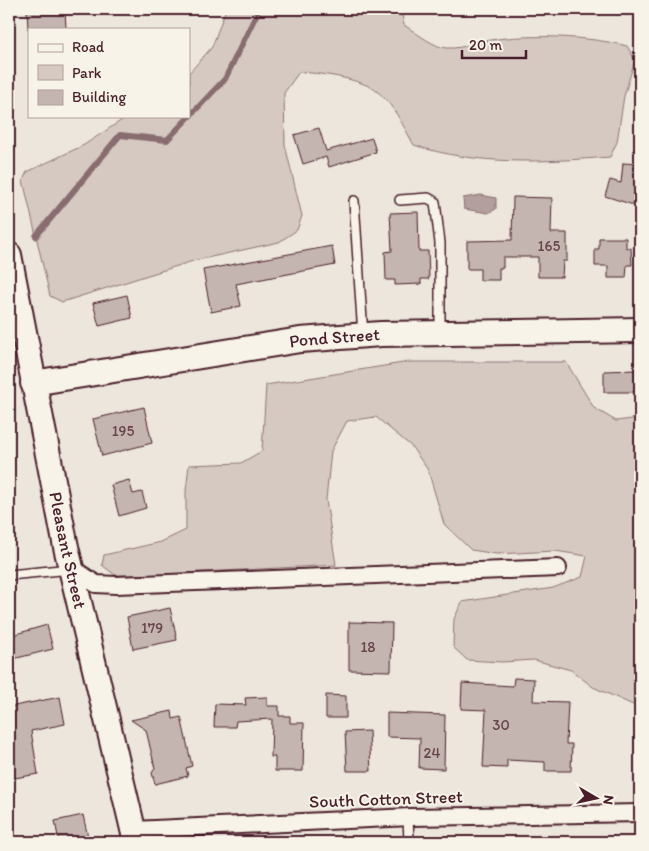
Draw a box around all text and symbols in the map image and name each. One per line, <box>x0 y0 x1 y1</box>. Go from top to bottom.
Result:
legend <box>28 28 190 118</box>
scale bar <box>462 28 525 60</box>
text: 20 m <box>469 36 503 54</box>
text: Road <box>72 38 105 56</box>
text: Park <box>72 64 102 82</box>
text: Building <box>72 88 126 106</box>
house number: 165 <box>538 237 561 255</box>
street label: Pond Street <box>288 323 381 353</box>
house number: 195 <box>112 422 134 440</box>
street label: Pleasant Street <box>44 490 91 611</box>
house number: 179 <box>141 619 163 637</box>
house number: 18 <box>360 638 376 656</box>
house number: 30 <box>492 716 510 734</box>
house number: 24 <box>424 744 440 762</box>
north arrow <box>572 774 622 824</box>
street label: South Cotton Street <box>309 785 463 813</box>
text: N <box>599 794 617 806</box>

